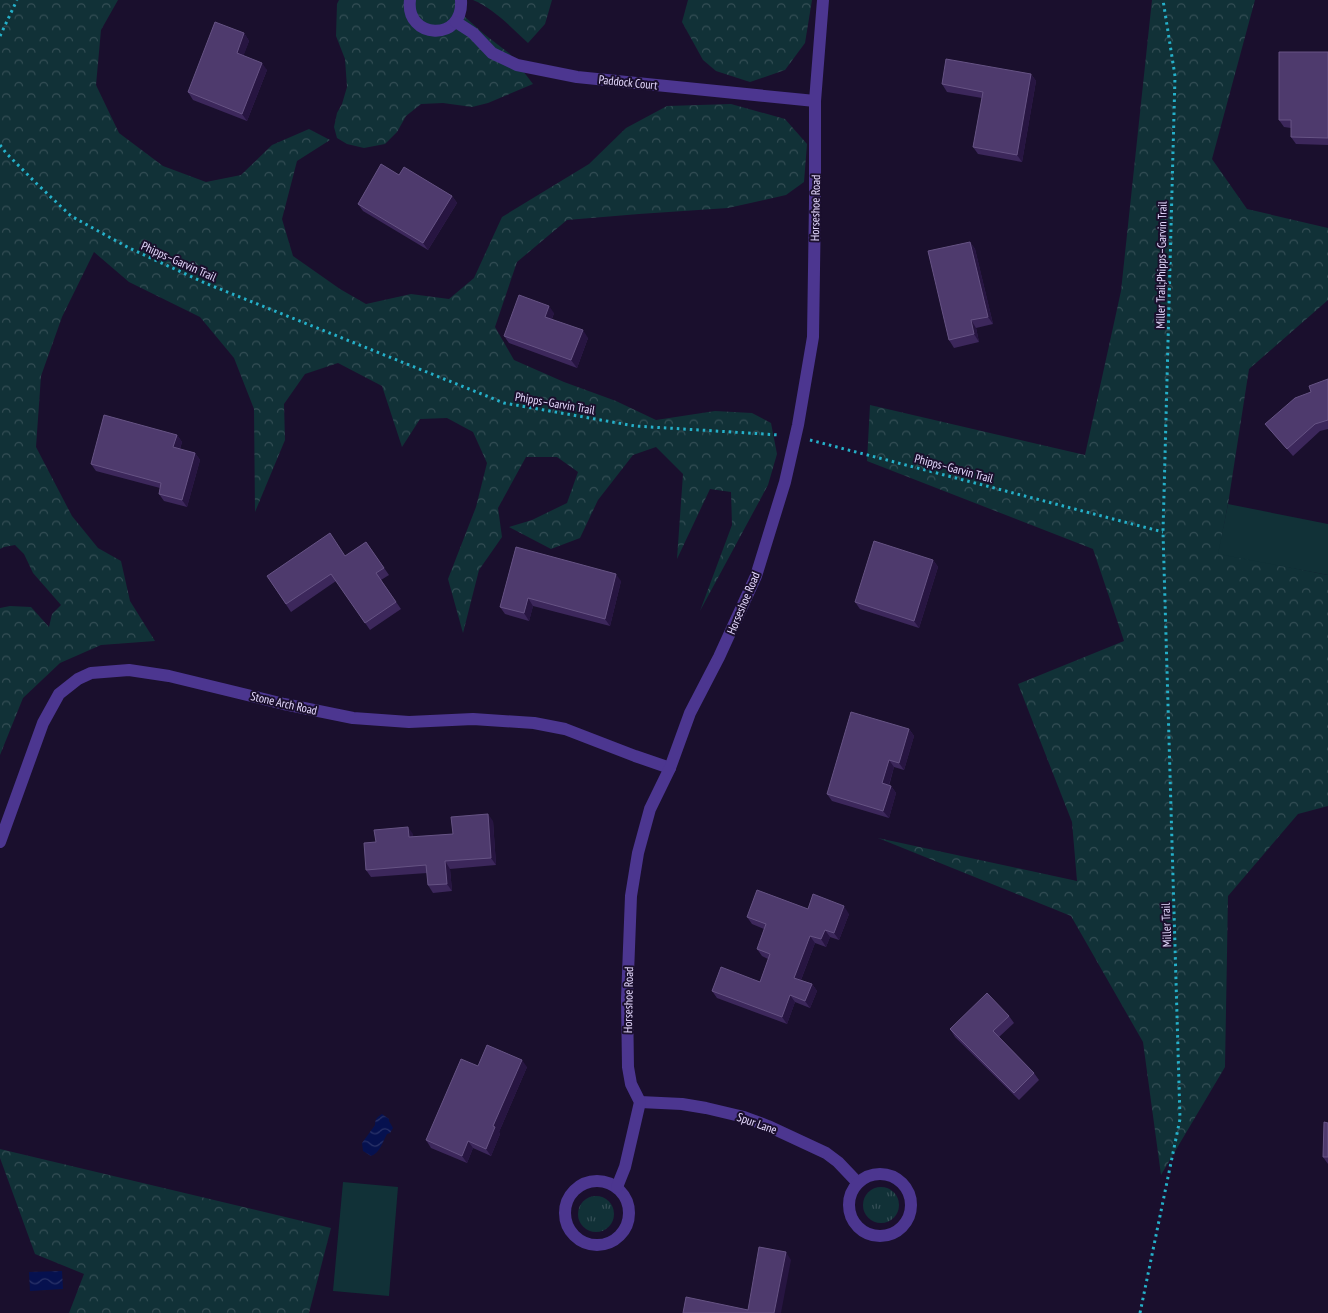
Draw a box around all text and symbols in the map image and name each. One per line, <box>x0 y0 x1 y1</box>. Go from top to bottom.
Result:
street label: Paddock Court <box>598 71 659 93</box>
street label: Horseshoe Road <box>807 175 823 241</box>
street label: Miller Trail;Phipps–Garvin Trail <box>1152 201 1170 329</box>
street label: Phipps–Garvin Trail <box>139 238 219 284</box>
street label: Phipps–Garvin Trail <box>514 389 596 417</box>
street label: Phipps–Garvin Trail <box>913 450 995 486</box>
street label: Horseshoe Road <box>723 569 763 637</box>
street label: Stone Arch Road <box>249 688 319 718</box>
street label: Miller Trail <box>1158 902 1174 947</box>
street label: Horseshoe Road <box>620 967 636 1033</box>
street label: Spur Lane <box>735 1109 779 1137</box>

